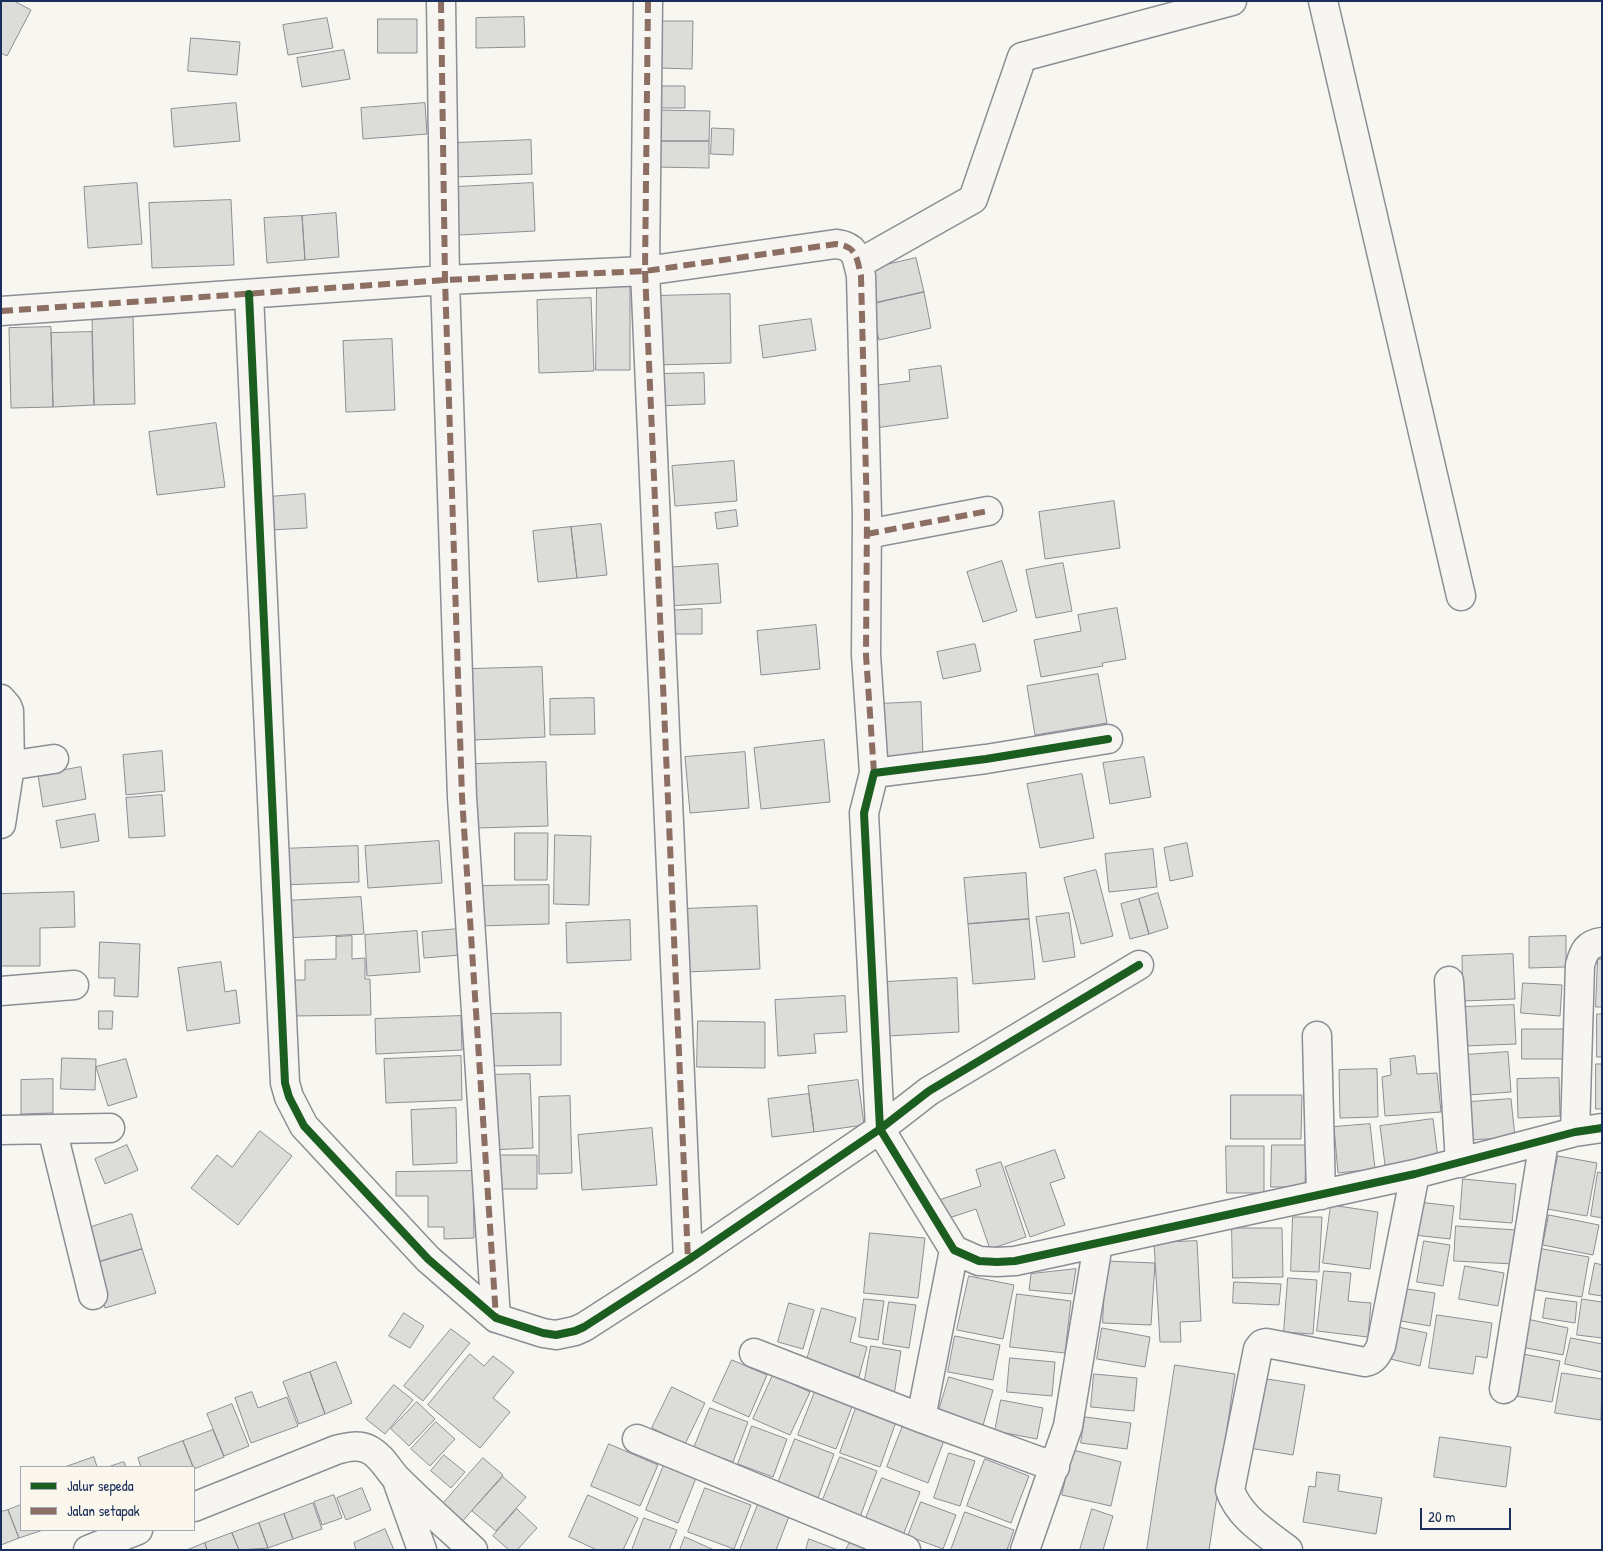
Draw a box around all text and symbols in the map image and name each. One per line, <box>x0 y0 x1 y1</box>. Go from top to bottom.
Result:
legend <box>20 1466 195 1531</box>
text: Jalur sepeda <box>67 1475 134 1496</box>
scale bar <box>1423 1498 1514 1530</box>
text: Jalan setapak <box>67 1500 140 1521</box>
text: 20 m <box>1428 1506 1455 1527</box>

